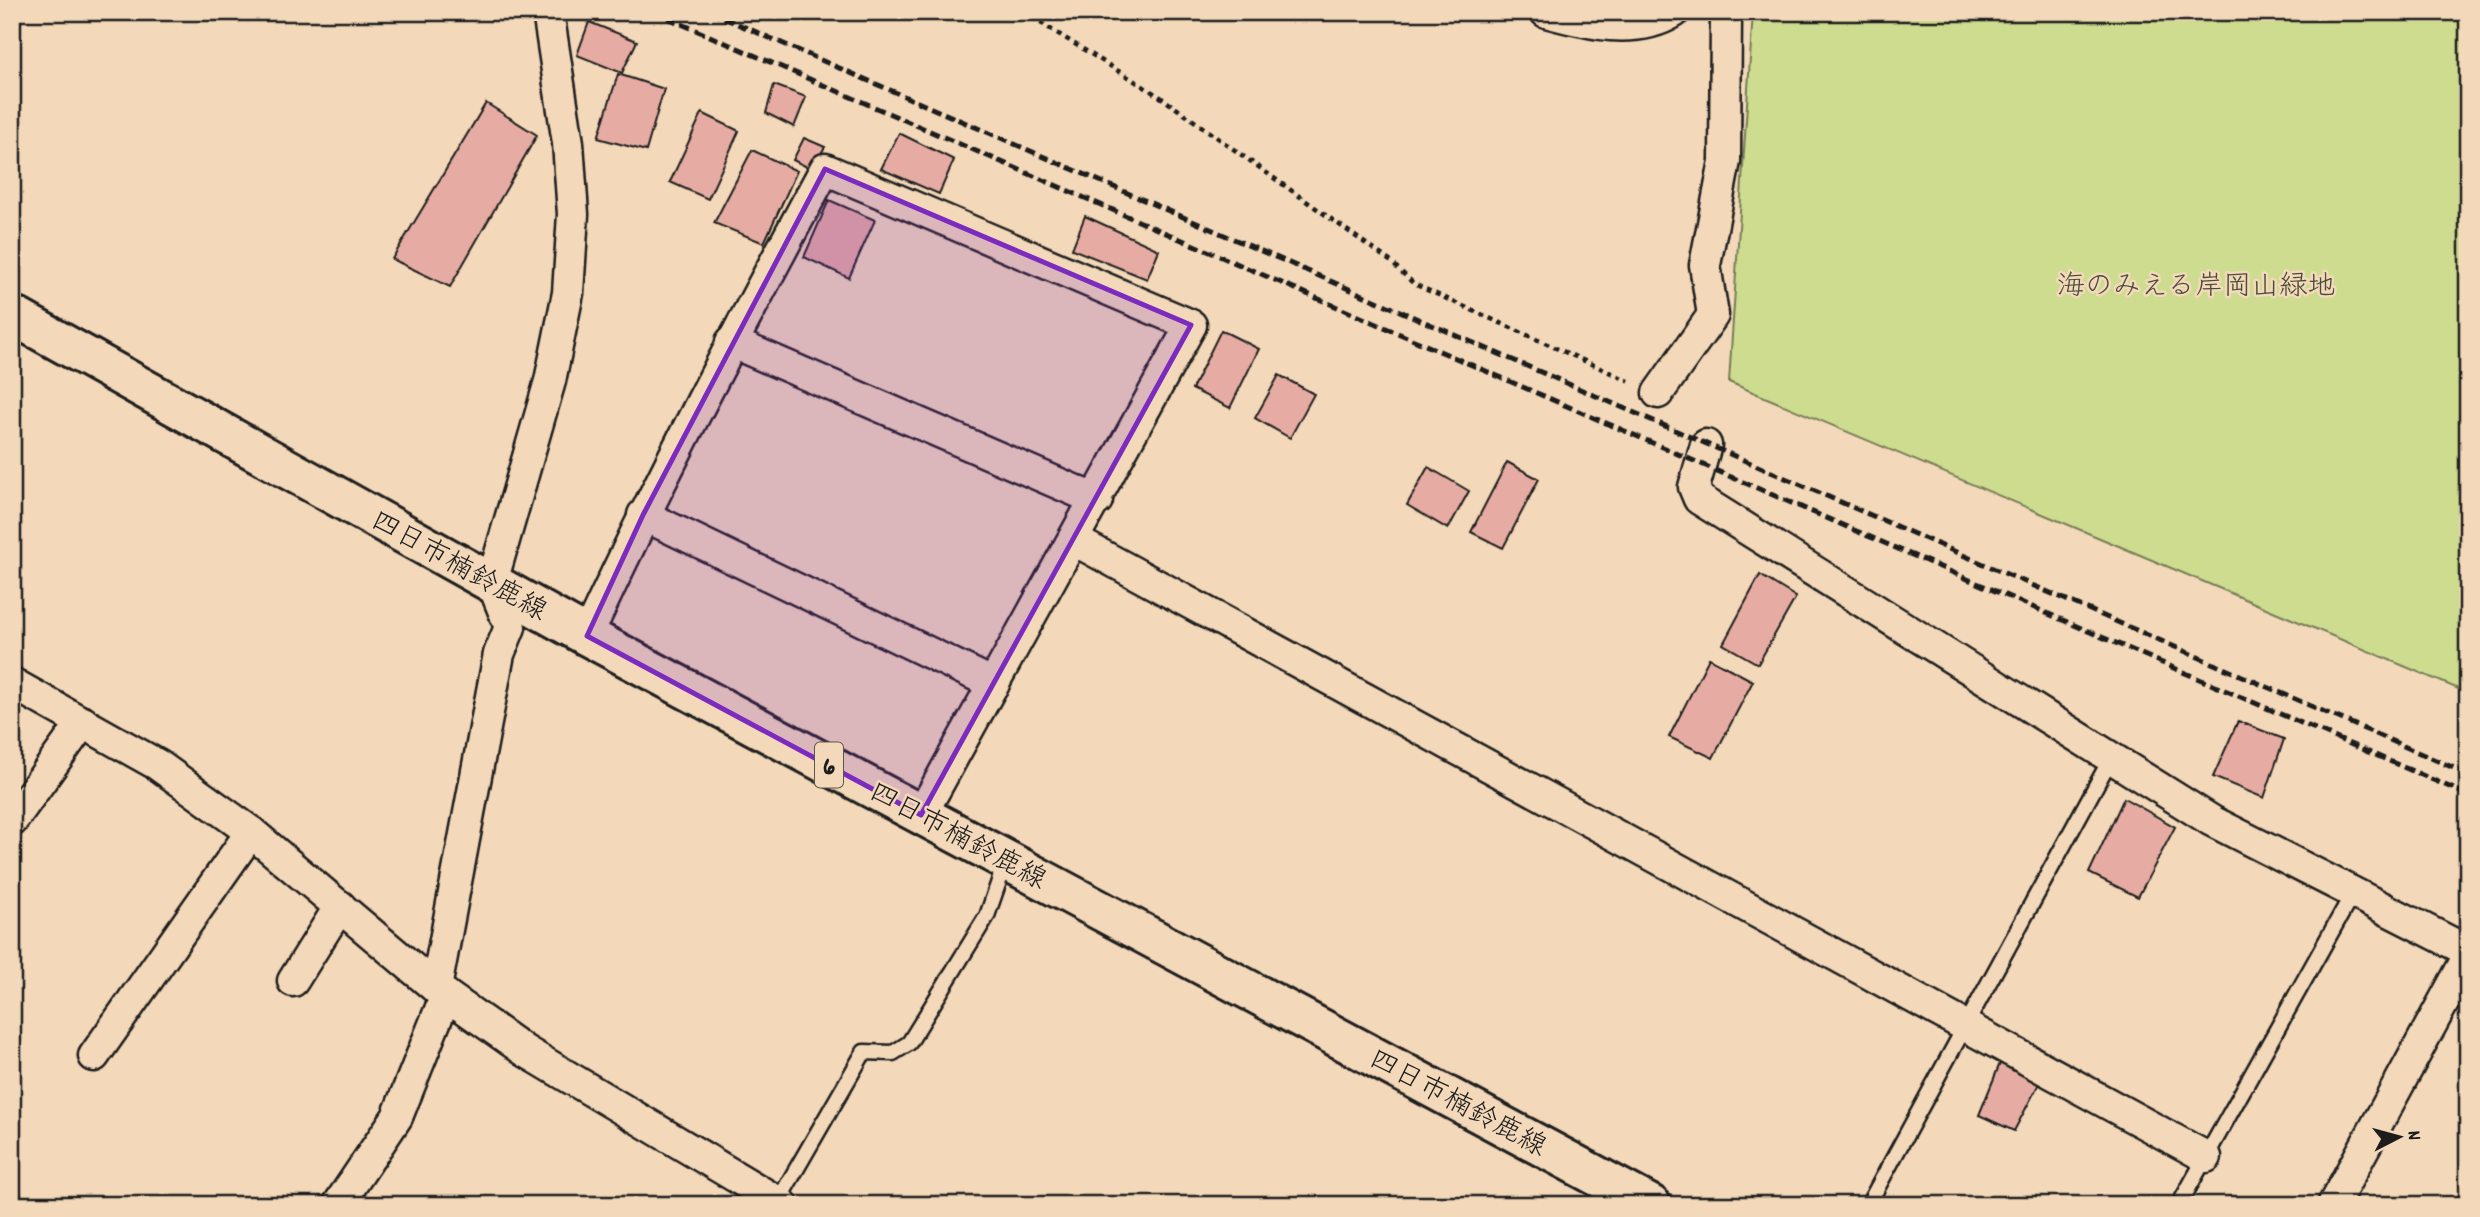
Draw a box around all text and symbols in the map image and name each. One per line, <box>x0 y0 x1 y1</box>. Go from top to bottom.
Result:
park label: 海のみえる岸岡山緑地 <box>2057 269 2335 309</box>
street label: 四日市楠鈴鹿線 <box>362 503 553 633</box>
road number: 6 <box>815 743 843 788</box>
street label: 四日市楠鈴鹿線 <box>861 775 1053 902</box>
street label: 四日市楠鈴鹿線 <box>1361 1042 1553 1169</box>
north arrow <box>2364 1102 2434 1172</box>
text: N <box>2399 1130 2426 1142</box>

